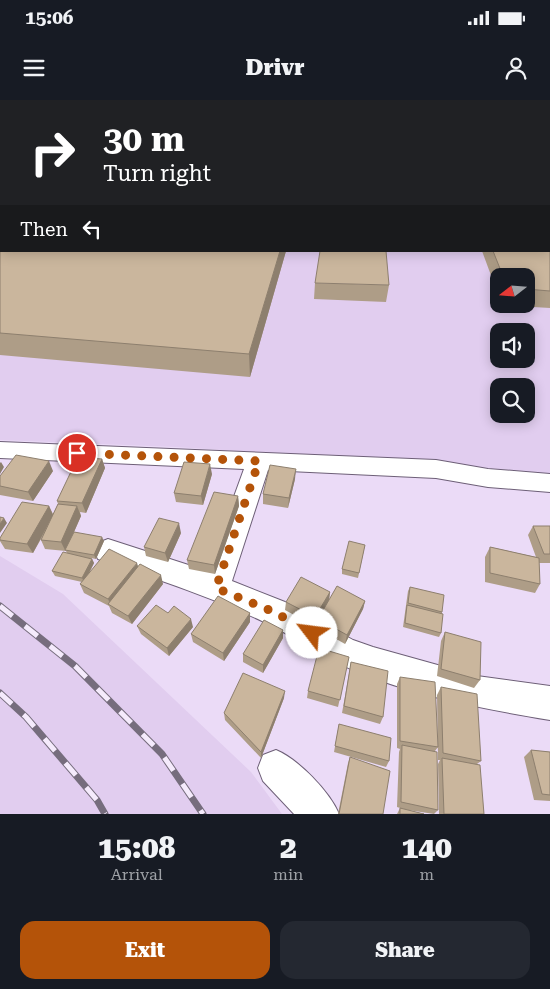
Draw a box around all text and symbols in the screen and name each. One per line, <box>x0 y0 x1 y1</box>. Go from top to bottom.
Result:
text: 15:06 <box>25 6 74 29</box>
icon: menu <box>20 54 48 82</box>
icon: person <box>502 54 530 82</box>
text: Drivr <box>245 55 305 80</box>
text: 30 m <box>103 119 185 160</box>
icon: right <box>20 120 85 185</box>
text: Turn right <box>103 161 211 186</box>
icon: left <box>78 215 106 243</box>
text: Then <box>20 218 68 241</box>
north arrow <box>490 268 535 312</box>
map controls <box>490 268 535 423</box>
button: sound <box>490 323 535 368</box>
button: search <box>490 378 535 423</box>
pin <box>56 432 98 474</box>
icon: arrive <box>63 439 91 467</box>
position arrow <box>285 606 337 658</box>
text: 15:08 <box>98 830 175 865</box>
text: 2 <box>280 830 297 865</box>
text: 140 <box>401 830 452 865</box>
text: Arrival <box>111 865 163 884</box>
text: min <box>273 865 303 884</box>
text: m <box>419 865 434 884</box>
button: Exit <box>20 921 270 979</box>
button: Share <box>280 921 530 979</box>

